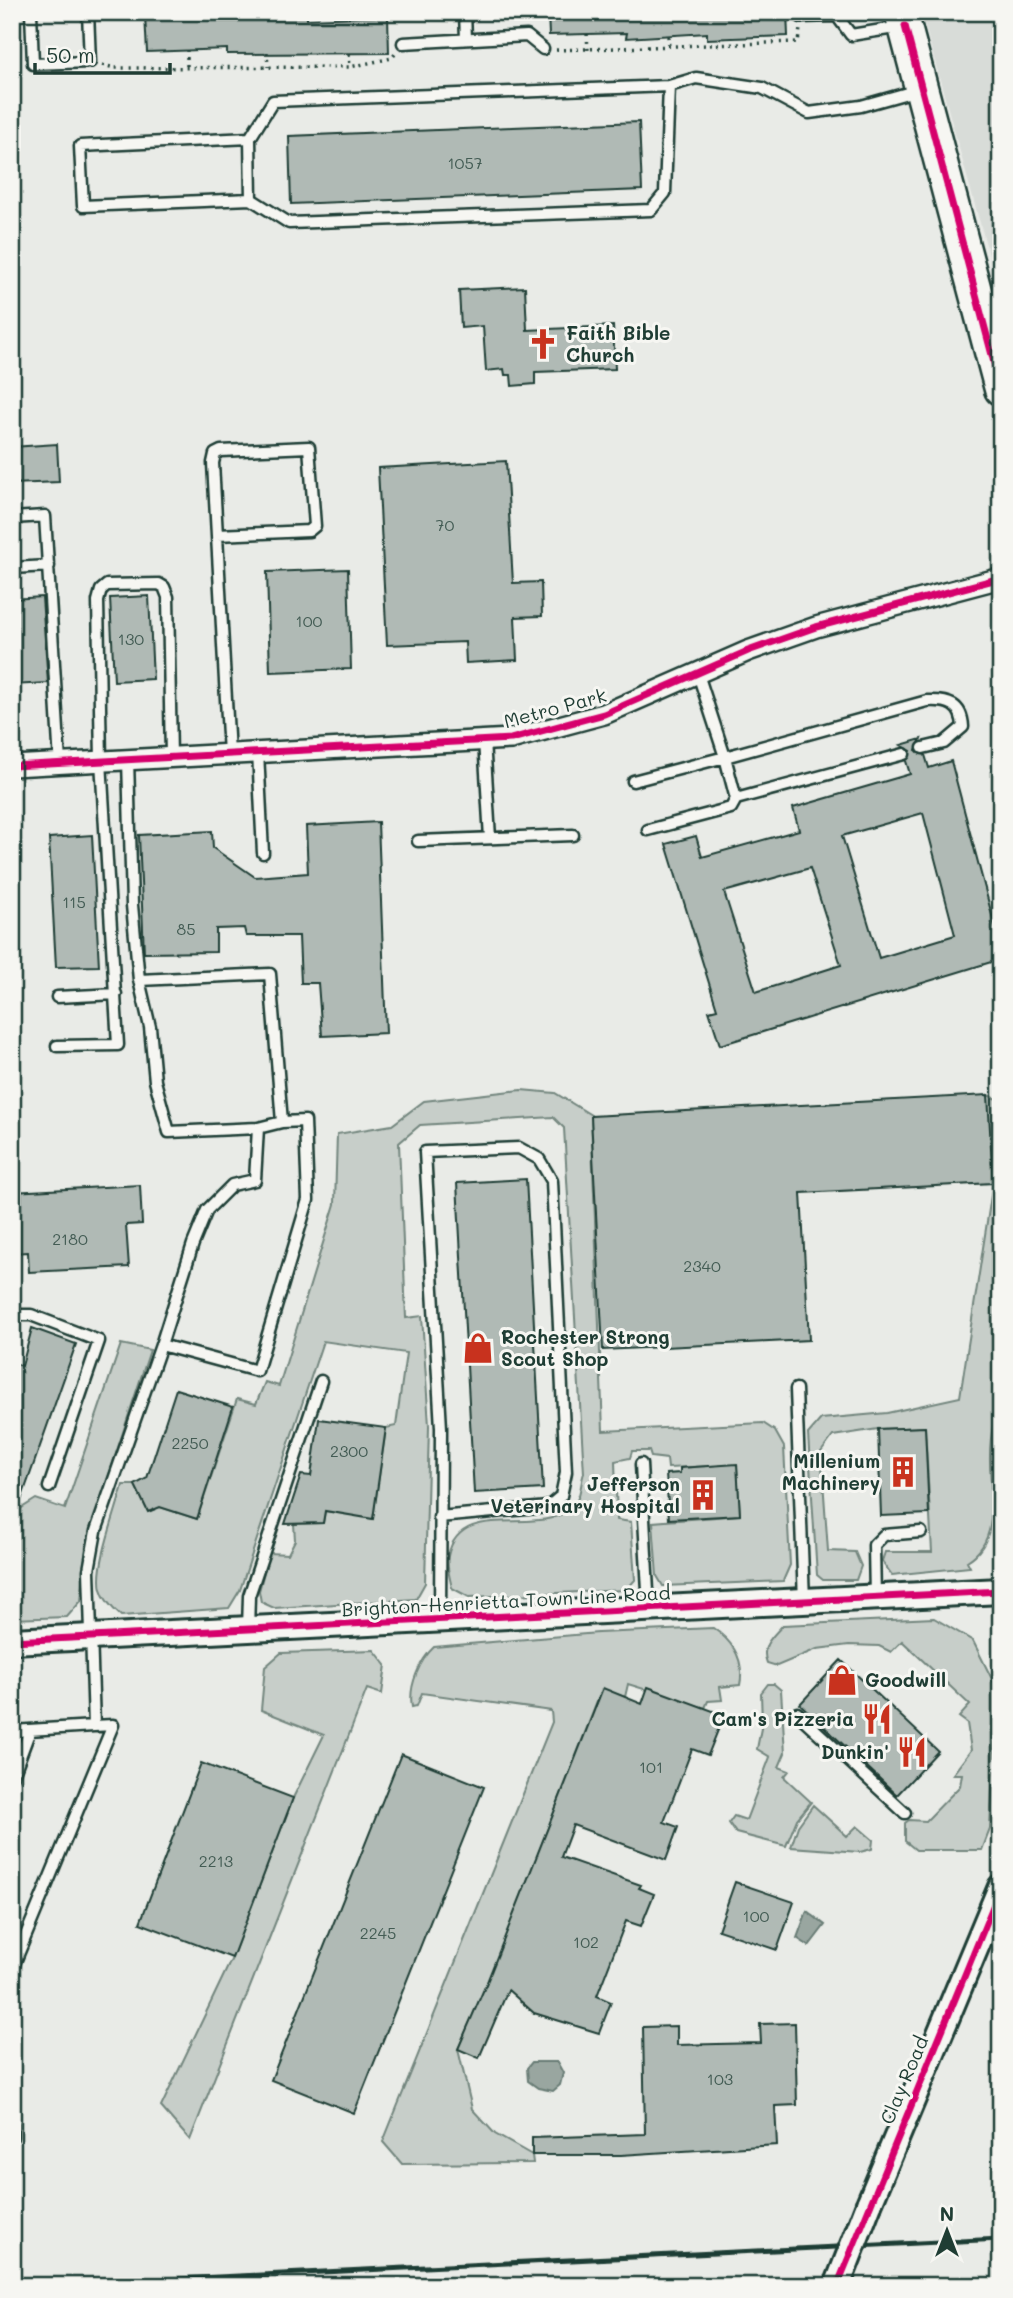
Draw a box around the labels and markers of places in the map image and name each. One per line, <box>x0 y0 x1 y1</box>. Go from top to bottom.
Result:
place label: Faith Bible Church <box>566 320 670 367</box>
church icon: Faith Bible Church <box>526 327 560 361</box>
place label: Rochester Strong Scout Shop <box>501 1324 669 1371</box>
shop icon: Rochester Strong Scout Shop <box>461 1331 495 1365</box>
place label: Millenium Machinery <box>782 1448 880 1495</box>
building icon: Millenium Machinery <box>886 1455 920 1489</box>
place label: Jefferson Veterinary Hospital <box>490 1471 680 1518</box>
building icon: Jefferson Veterinary Hospital <box>686 1478 720 1512</box>
shop icon: Goodwill <box>825 1663 859 1697</box>
place label: Goodwill <box>865 1667 946 1692</box>
restaurant icon: Cam's Pizzeria <box>860 1702 894 1736</box>
place label: Cam's Pizzeria <box>711 1706 854 1731</box>
restaurant icon: Dunkin' <box>895 1735 929 1769</box>
place label: Dunkin' <box>821 1739 889 1764</box>

